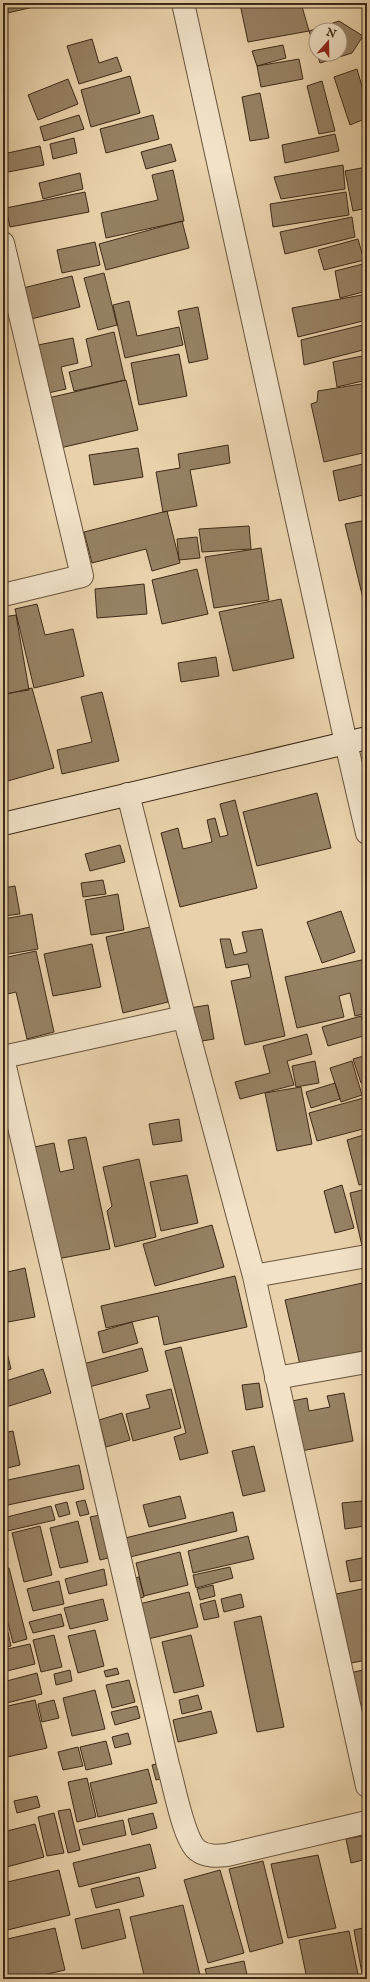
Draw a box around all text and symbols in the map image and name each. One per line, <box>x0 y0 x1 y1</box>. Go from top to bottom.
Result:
north arrow <box>308 22 348 62</box>
text: N <box>323 25 338 42</box>

